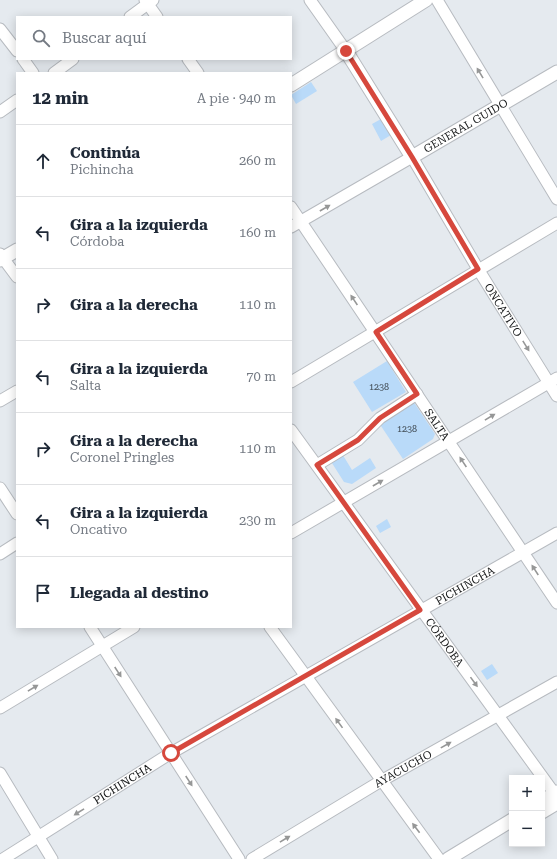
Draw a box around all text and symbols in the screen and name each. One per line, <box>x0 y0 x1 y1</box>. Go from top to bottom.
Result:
search box <box>16 16 292 60</box>
icon: search <box>30 27 52 49</box>
text: Buscar aquí <box>62 29 146 47</box>
route end <box>337 42 355 60</box>
one-way arrow <box>477 68 484 79</box>
text: 12 min <box>32 88 89 108</box>
text: A pie · 940 m <box>197 91 276 106</box>
street label: GENERAL GUIDO <box>421 96 511 156</box>
text: Continúa <box>70 144 140 162</box>
icon: ahead <box>32 150 54 172</box>
text: 260 m <box>239 153 276 168</box>
text: Pichincha <box>70 162 133 177</box>
one-way arrow <box>319 204 331 211</box>
text: Gira a la izquierda <box>70 216 208 234</box>
icon: left <box>32 222 54 244</box>
text: 160 m <box>239 225 276 240</box>
text: Córdoba <box>70 234 124 249</box>
street label: ONCATIVO <box>482 281 525 340</box>
icon: right <box>32 294 54 316</box>
one-way arrow <box>350 294 358 305</box>
text: Gira a la derecha <box>70 296 198 314</box>
text: 110 m <box>239 297 276 312</box>
one-way arrow <box>523 341 530 352</box>
text: Gira a la izquierda <box>70 360 208 378</box>
icon: left <box>32 366 54 388</box>
text: 70 m <box>246 369 276 384</box>
text: Salta <box>70 378 101 393</box>
house number: 1238 <box>369 382 389 392</box>
street label: SALTA <box>421 406 452 443</box>
one-way arrow <box>484 414 496 421</box>
house number: 1238 <box>397 424 417 434</box>
text: Gira a la derecha <box>70 432 198 450</box>
icon: right <box>32 438 54 460</box>
text: 110 m <box>239 441 276 456</box>
text: Coronel Pringles <box>70 450 174 465</box>
one-way arrow <box>460 456 467 468</box>
one-way arrow <box>372 480 384 487</box>
text: Gira a la izquierda <box>70 504 208 522</box>
icon: left <box>32 510 54 532</box>
text: 230 m <box>239 513 276 528</box>
text: Oncativo <box>70 522 127 537</box>
street label: PICHINCHA <box>433 564 497 608</box>
one-way arrow <box>532 564 539 576</box>
icon: arrive <box>32 582 54 604</box>
text: Llegada al destino <box>70 584 209 602</box>
street label: CÓRDOBA <box>422 616 466 669</box>
one-way arrow <box>114 666 122 677</box>
one-way arrow <box>469 677 478 688</box>
one-way arrow <box>28 685 39 692</box>
one-way arrow <box>335 718 343 728</box>
one-way arrow <box>440 742 452 749</box>
route start <box>162 744 180 762</box>
street label: AYACUCHO <box>372 748 435 790</box>
street label: PICHINCHA <box>91 761 154 807</box>
one-way arrow <box>185 775 192 787</box>
map controls <box>509 775 545 847</box>
button: + <box>509 775 545 811</box>
one-way arrow <box>74 808 84 816</box>
button: − <box>509 811 545 847</box>
one-way arrow <box>411 822 420 833</box>
one-way arrow <box>280 835 290 843</box>

